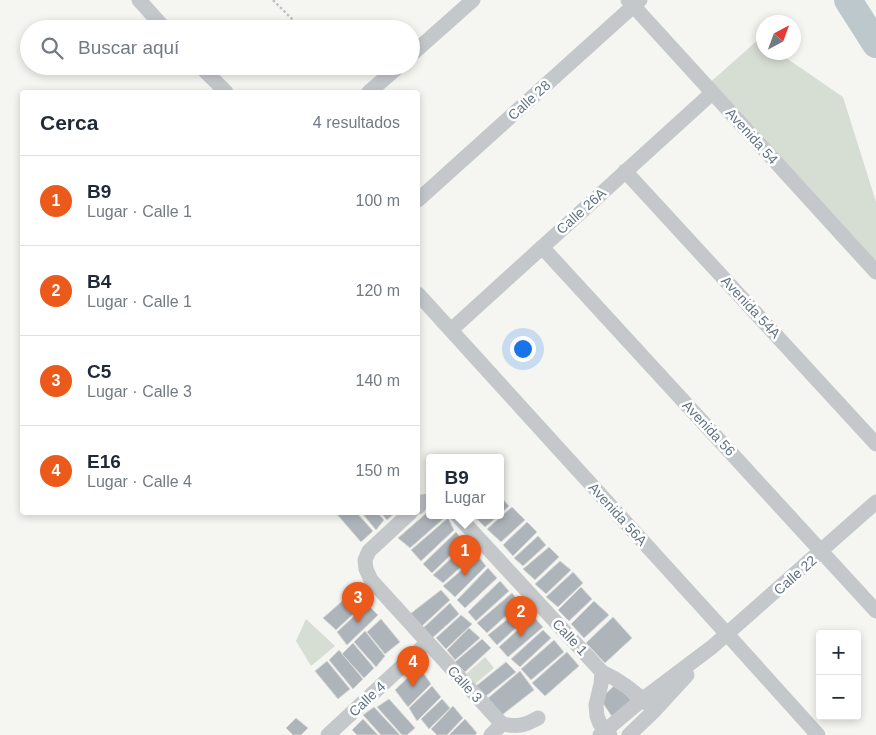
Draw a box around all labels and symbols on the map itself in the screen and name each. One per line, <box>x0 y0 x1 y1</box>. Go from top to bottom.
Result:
north arrow <box>756 15 801 60</box>
street label: Calle 28 <box>505 77 554 123</box>
street label: Avenida 54 <box>723 105 781 167</box>
street label: Calle 26A <box>553 184 609 237</box>
street label: Avenida 54A <box>718 273 784 342</box>
your location <box>510 336 536 362</box>
street label: Avenida 56 <box>679 397 739 459</box>
street label: Avenida 56A <box>586 479 651 549</box>
pin: 1 <box>449 535 481 576</box>
street label: Calle 22 <box>770 552 820 598</box>
pin: 3 <box>342 582 374 623</box>
pin: 2 <box>505 596 537 637</box>
street label: Calle 1 <box>549 616 591 659</box>
pin: 4 <box>397 646 429 687</box>
street label: Calle 3 <box>444 662 486 706</box>
street label: Calle 4 <box>346 678 389 720</box>

